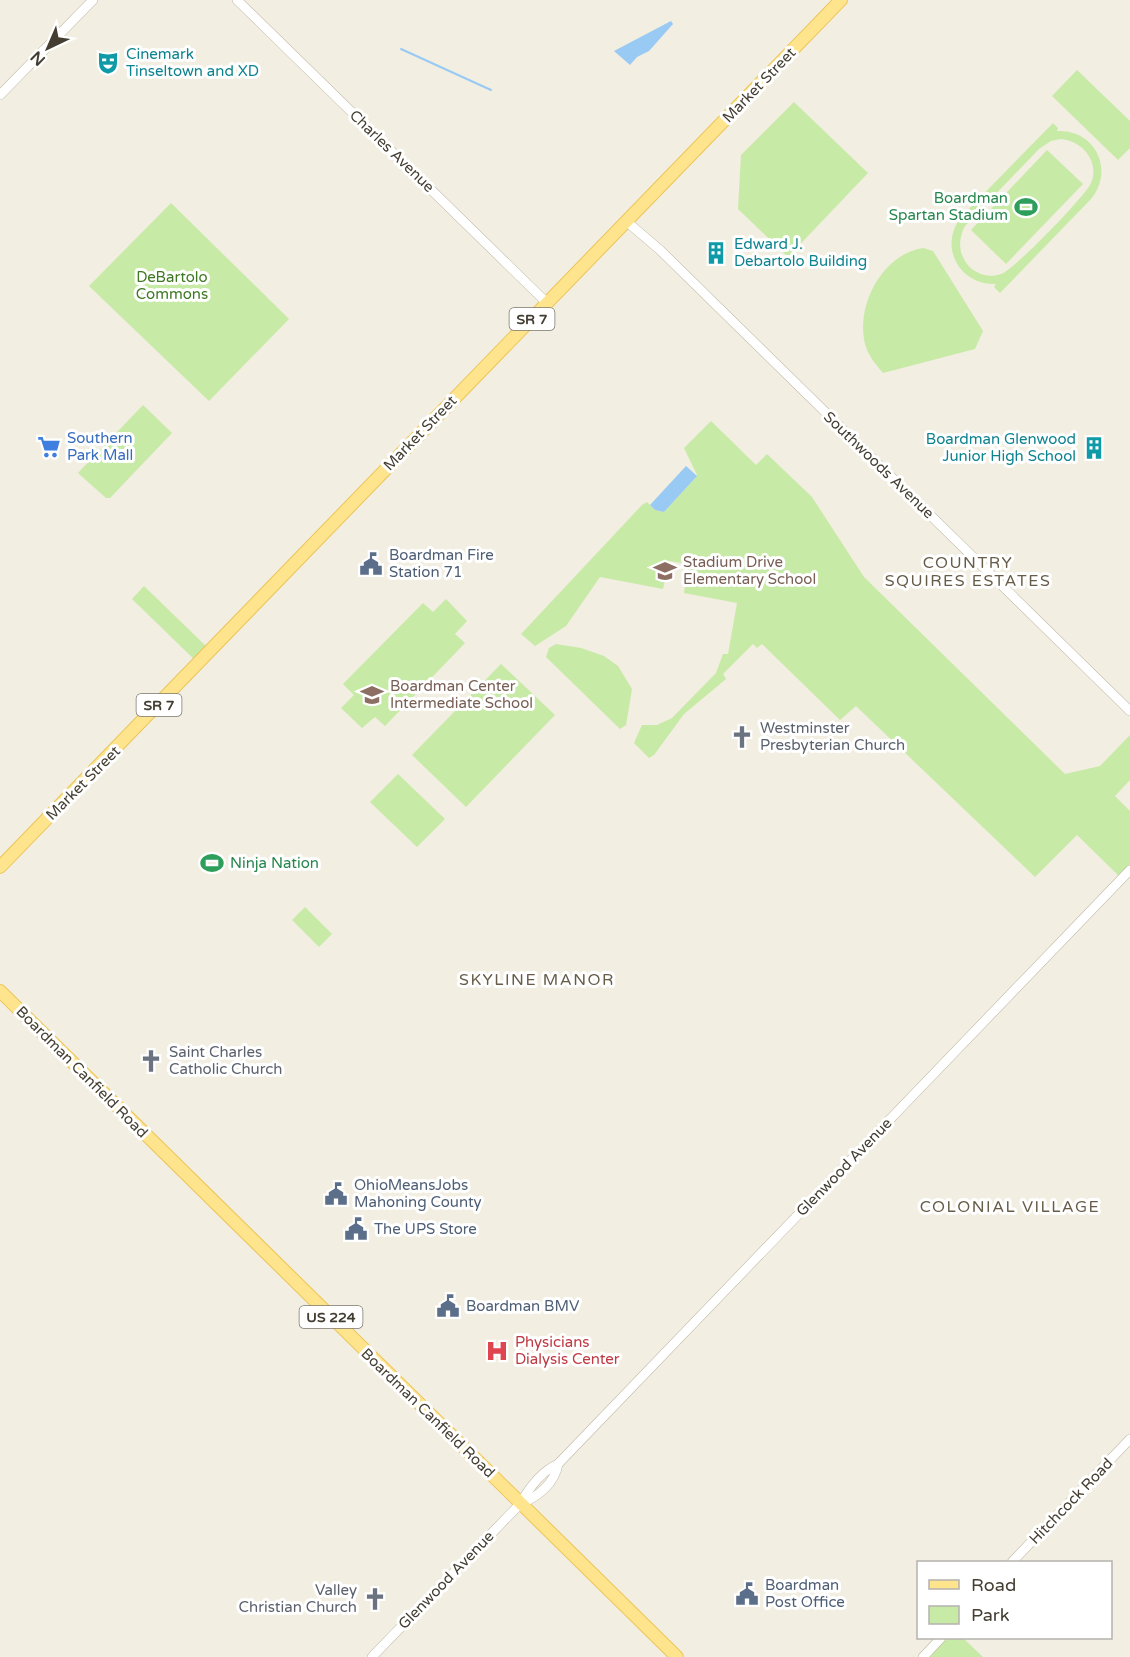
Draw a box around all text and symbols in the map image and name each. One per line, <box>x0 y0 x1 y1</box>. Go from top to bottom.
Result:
north arrow <box>18 18 78 78</box>
street label: Market Street <box>719 43 800 126</box>
place label: Cinemark Tinseltown and XD <box>126 45 259 80</box>
text: N <box>27 46 50 70</box>
theatre icon: Cinemark Tinseltown and XD <box>95 50 121 76</box>
street label: Charles Avenue <box>346 106 438 196</box>
place label: Boardman Spartan Stadium <box>889 189 1008 224</box>
sports icon: Boardman Spartan Stadium <box>1013 194 1039 220</box>
place label: Edward J. Debartolo Building <box>734 235 867 270</box>
building icon: Edward J. Debartolo Building <box>703 240 729 266</box>
park label: DeBartolo Commons <box>136 268 208 303</box>
road number: SR 7 <box>510 308 554 330</box>
street label: Market Street <box>380 391 461 474</box>
street label: Southwoods Avenue <box>820 408 938 522</box>
place label: Southern Park Mall <box>67 429 133 464</box>
place label: Boardman Glenwood Junior High School <box>926 430 1076 465</box>
supermarket icon: Southern Park Mall <box>36 434 62 460</box>
building icon: Boardman Glenwood Junior High School <box>1081 435 1107 461</box>
place label: Boardman Fire Station 71 <box>389 546 494 581</box>
public building icon: Boardman Fire Station 71 <box>358 551 384 577</box>
place label: Stadium Drive Elementary School <box>683 553 816 588</box>
district label: COUNTRY SQUIRES ESTATES <box>885 553 1051 591</box>
school or university icon: Stadium Drive Elementary School <box>652 558 678 584</box>
place label: Boardman Center Intermediate School <box>390 677 533 712</box>
school or university icon: Boardman Center Intermediate School <box>359 682 385 708</box>
road number: SR 7 <box>136 694 182 716</box>
place label: Westminster Presbyterian Church <box>760 719 905 754</box>
church icon: Westminster Presbyterian Church <box>729 724 755 750</box>
street label: Market Street <box>42 742 124 824</box>
sports icon: Ninja Nation <box>199 850 225 876</box>
place label: Ninja Nation <box>230 854 319 872</box>
district label: SKYLINE MANOR <box>459 970 615 990</box>
street label: Boardman Canfield Road <box>12 1002 152 1142</box>
place label: Saint Charles Catholic Church <box>169 1043 282 1078</box>
church icon: Saint Charles Catholic Church <box>138 1048 164 1074</box>
street label: Glenwood Avenue <box>792 1114 896 1220</box>
place label: OhioMeansJobs Mahoning County <box>354 1176 482 1211</box>
public building icon: OhioMeansJobs Mahoning County <box>323 1181 349 1207</box>
district label: COLONIAL VILLAGE <box>920 1197 1100 1217</box>
public building icon: The UPS Store <box>343 1216 369 1242</box>
place label: The UPS Store <box>374 1220 477 1238</box>
public building icon: Boardman BMV <box>435 1293 461 1319</box>
place label: Boardman BMV <box>466 1297 580 1315</box>
road number: US 224 <box>300 1306 362 1328</box>
place label: Physicians Dialysis Center <box>515 1333 620 1368</box>
hospital icon: Physicians Dialysis Center <box>484 1338 510 1364</box>
street label: Boardman Canfield Road <box>357 1344 499 1482</box>
street label: Hitchcock Road <box>1025 1454 1117 1548</box>
street label: Glenwood Avenue <box>394 1527 498 1633</box>
legend <box>917 1561 1112 1639</box>
text: Road <box>971 1574 1016 1596</box>
place label: Boardman Post Office <box>765 1576 845 1611</box>
place label: Valley Christian Church <box>239 1581 357 1616</box>
public building icon: Boardman Post Office <box>734 1581 760 1607</box>
church icon: Valley Christian Church <box>362 1586 388 1612</box>
text: Park <box>971 1604 1010 1626</box>

